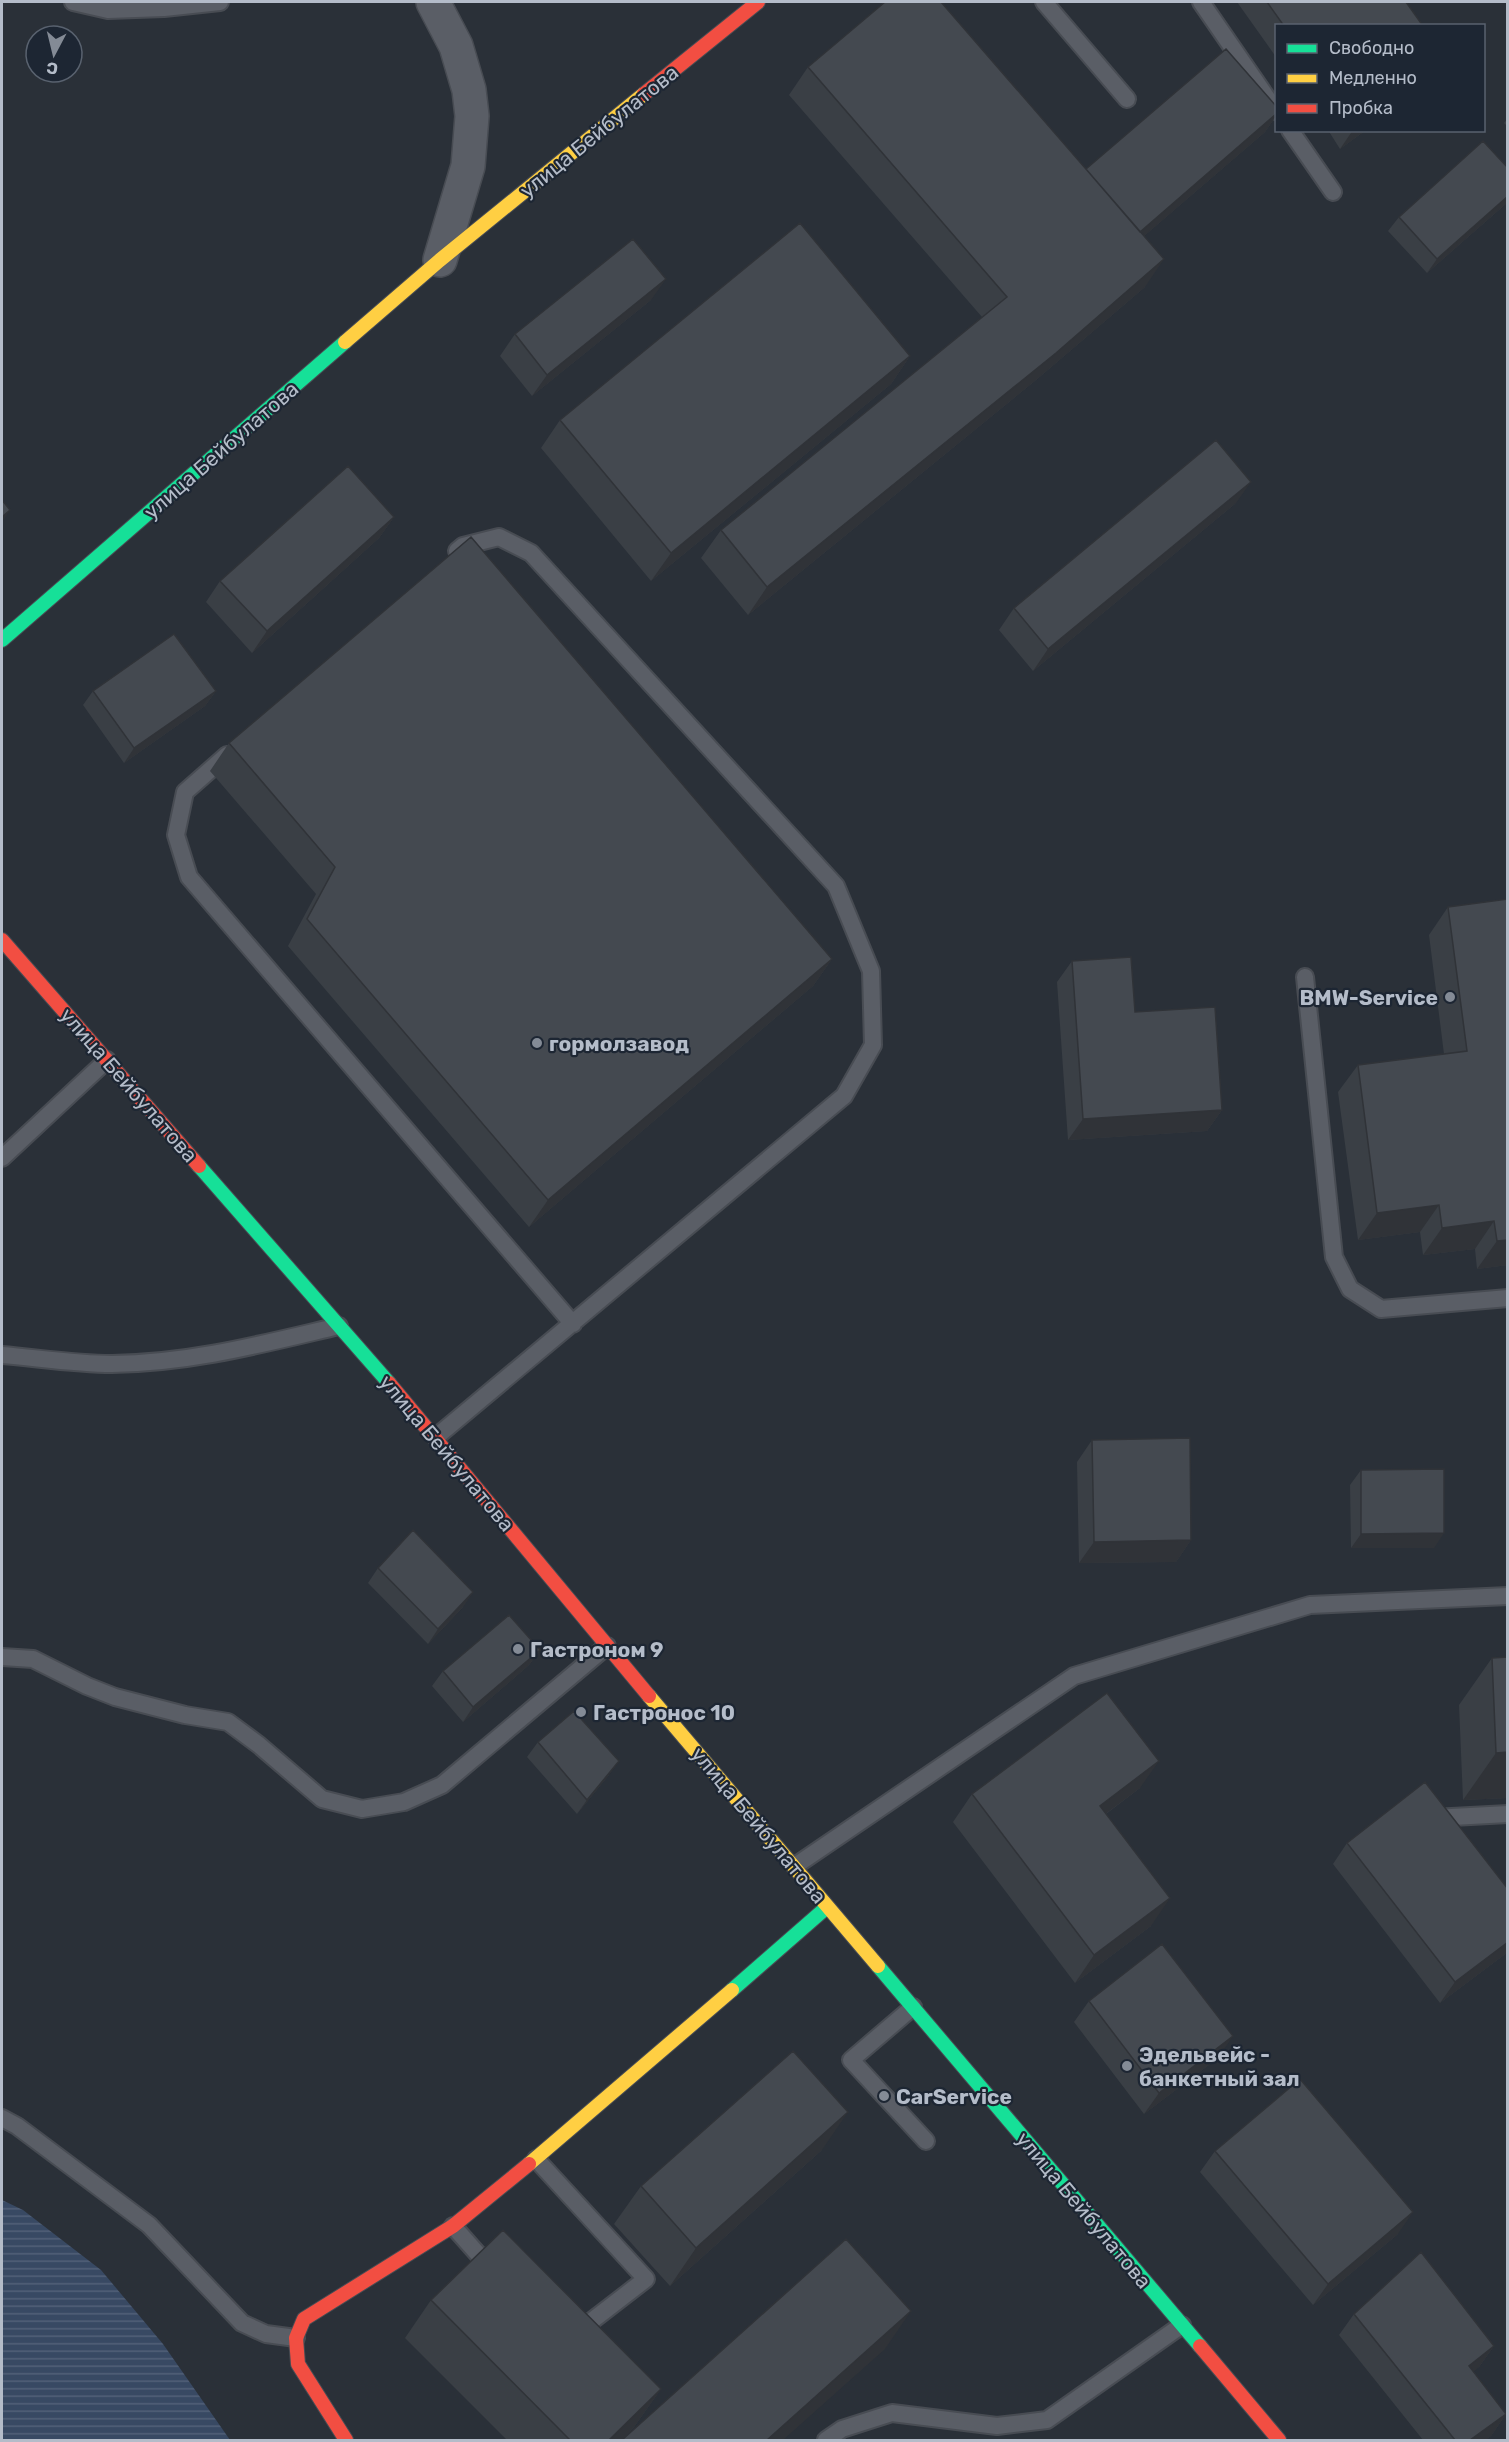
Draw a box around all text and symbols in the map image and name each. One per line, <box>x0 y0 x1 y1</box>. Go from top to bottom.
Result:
north arrow <box>24 24 84 84</box>
legend <box>1275 24 1485 132</box>
text: Свободно <box>1329 37 1414 59</box>
text: С <box>45 58 59 79</box>
street label: улица Бейбулатова <box>515 59 683 203</box>
text: Медленно <box>1329 67 1417 89</box>
text: Пробка <box>1329 97 1393 119</box>
street label: улица Бейбулатова <box>139 376 303 524</box>
place label: BMW-Service <box>1300 985 1438 1010</box>
marker: BMW-Service <box>1443 990 1457 1004</box>
street label: улица Бейбулатова <box>55 1003 203 1167</box>
place label: гормолзавод <box>549 1031 689 1056</box>
marker: гормолзавод <box>530 1036 544 1050</box>
street label: улица Бейбулатова <box>374 1370 520 1536</box>
place label: Гастроном 9 <box>530 1637 664 1662</box>
marker: Гастроном 9 <box>511 1642 525 1656</box>
place label: Гастронос 10 <box>593 1700 735 1725</box>
marker: Гастронос 10 <box>574 1705 588 1719</box>
street label: улица Бейбулатова <box>686 1742 832 1908</box>
place label: Эдельвейс - банкетный зал <box>1139 2042 1300 2091</box>
marker: Эдельвейс - банкетный зал <box>1120 2059 1134 2073</box>
place label: CarService <box>896 2084 1012 2109</box>
marker: CarService <box>877 2089 891 2103</box>
street label: улица Бейбулатова <box>1011 2127 1157 2293</box>

